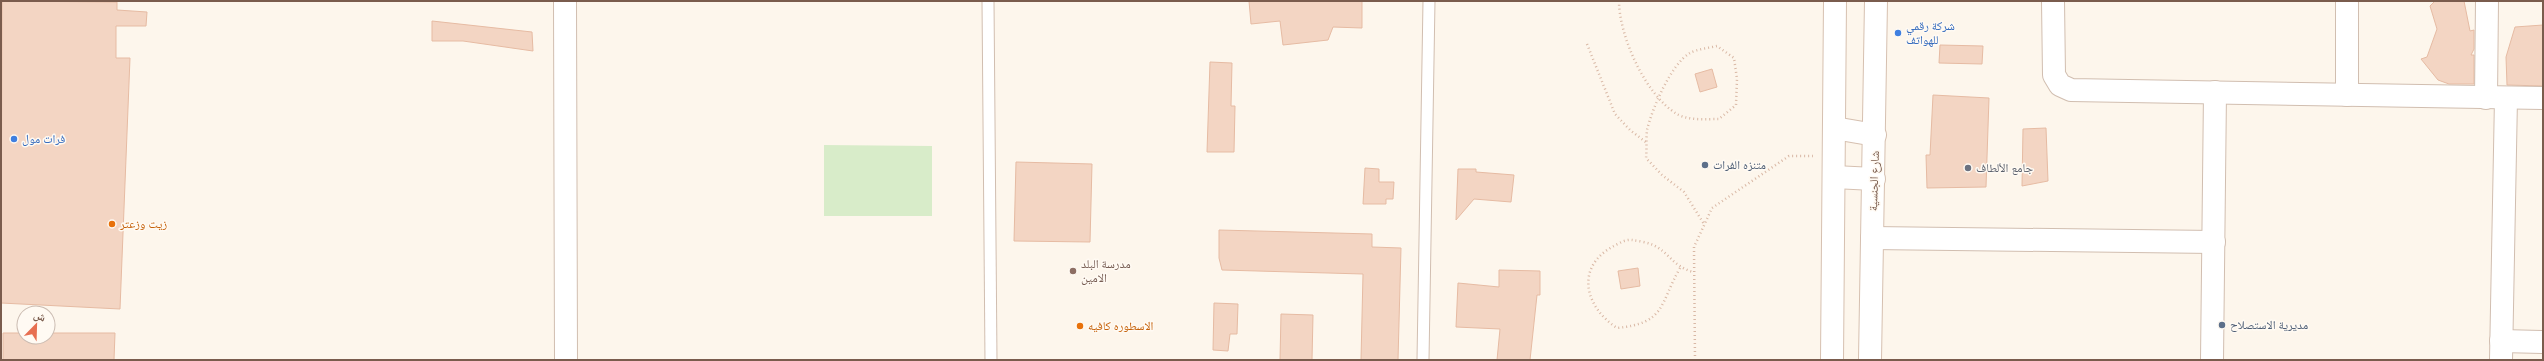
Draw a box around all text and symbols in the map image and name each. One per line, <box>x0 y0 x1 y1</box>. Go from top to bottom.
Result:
place label: شركة رقمي للهواتف <box>1906 18 1955 47</box>
marker: شركة رقمي للهواتف <box>1893 28 1903 38</box>
place label: فرات مول <box>22 131 65 146</box>
marker: فرات مول <box>9 134 19 144</box>
street label: شارع الجنسية <box>1865 150 1883 211</box>
place label: متنزه الفرات <box>1713 157 1766 172</box>
marker: متنزه الفرات <box>1700 160 1710 170</box>
place label: جامع الألطاف <box>1976 160 2034 175</box>
marker: جامع الألطاف <box>1963 163 1973 173</box>
place label: زيت وزعتر <box>119 216 167 231</box>
marker: زيت وزعتر <box>107 219 117 229</box>
place label: مدرسة البلد الامين <box>1081 256 1131 285</box>
marker: مدرسة البلد الامين <box>1068 266 1078 276</box>
north arrow <box>16 305 56 345</box>
text: ش <box>31 307 48 326</box>
place label: مديرية الاستصلاح <box>2230 317 2308 332</box>
place label: الاسطوره كافيه <box>1088 318 1154 333</box>
marker: مديرية الاستصلاح <box>2217 320 2227 330</box>
marker: الاسطوره كافيه <box>1075 321 1085 331</box>

